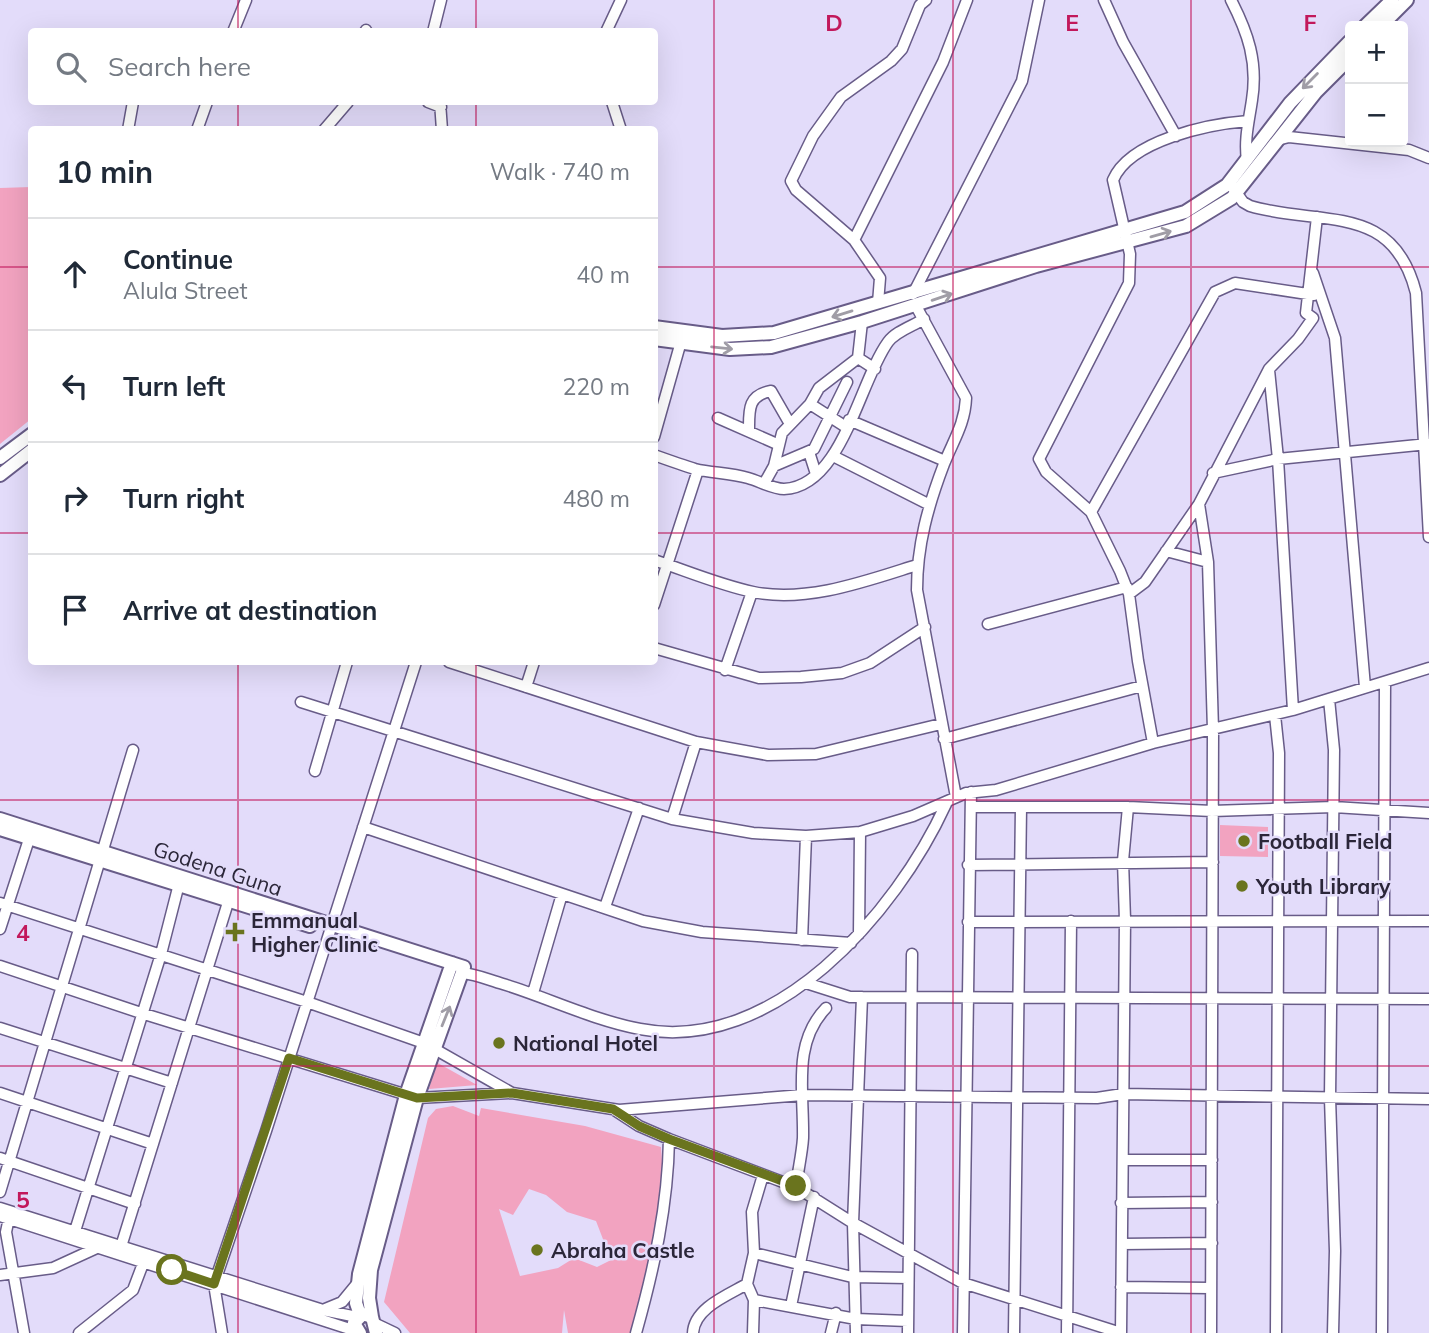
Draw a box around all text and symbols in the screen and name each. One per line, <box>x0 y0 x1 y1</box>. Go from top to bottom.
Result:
text: D <box>825 8 843 37</box>
text: E <box>1065 8 1079 37</box>
text: F <box>1303 8 1317 37</box>
map controls <box>1345 21 1408 147</box>
button: + <box>1345 21 1408 84</box>
search box <box>28 28 658 105</box>
icon: search <box>52 48 90 86</box>
text: Search here <box>108 50 251 83</box>
one-way arrow <box>1302 72 1319 89</box>
button: − <box>1345 84 1408 147</box>
text: 10 min <box>56 153 153 191</box>
text: Walk · 740 m <box>490 157 630 186</box>
one-way arrow <box>1149 226 1171 239</box>
text: Continue <box>123 243 233 276</box>
icon: ahead <box>56 255 94 293</box>
text: 40 m <box>576 260 630 289</box>
text: Alula Street <box>123 276 248 305</box>
one-way arrow <box>931 290 953 302</box>
one-way arrow <box>832 308 854 321</box>
one-way arrow <box>710 342 733 355</box>
icon: left <box>56 367 94 405</box>
text: Turn left <box>123 370 225 403</box>
text: 220 m <box>562 372 630 401</box>
icon: right <box>56 479 94 517</box>
text: Turn right <box>123 482 244 515</box>
text: 480 m <box>562 484 630 513</box>
icon: arrive <box>56 591 94 629</box>
text: Arrive at destination <box>123 594 378 627</box>
place label: Football Field <box>1258 828 1393 854</box>
marker: Football Field <box>1236 833 1252 849</box>
street label: Godena Guna <box>150 835 286 901</box>
place label: Youth Library <box>1255 873 1391 899</box>
marker: Youth Library <box>1234 878 1250 894</box>
place label: Emmanual Higher Clinic <box>251 907 378 957</box>
text: 4 <box>16 918 30 947</box>
marker: Emmanual Higher Clinic <box>225 922 245 942</box>
one-way arrow <box>440 1005 453 1027</box>
place label: National Hotel <box>513 1030 658 1056</box>
marker: National Hotel <box>491 1035 507 1051</box>
route end <box>780 1170 811 1201</box>
text: 5 <box>16 1185 30 1214</box>
place label: Abraha Castle <box>551 1237 695 1263</box>
marker: Abraha Castle <box>529 1242 545 1258</box>
route start <box>156 1254 187 1285</box>

